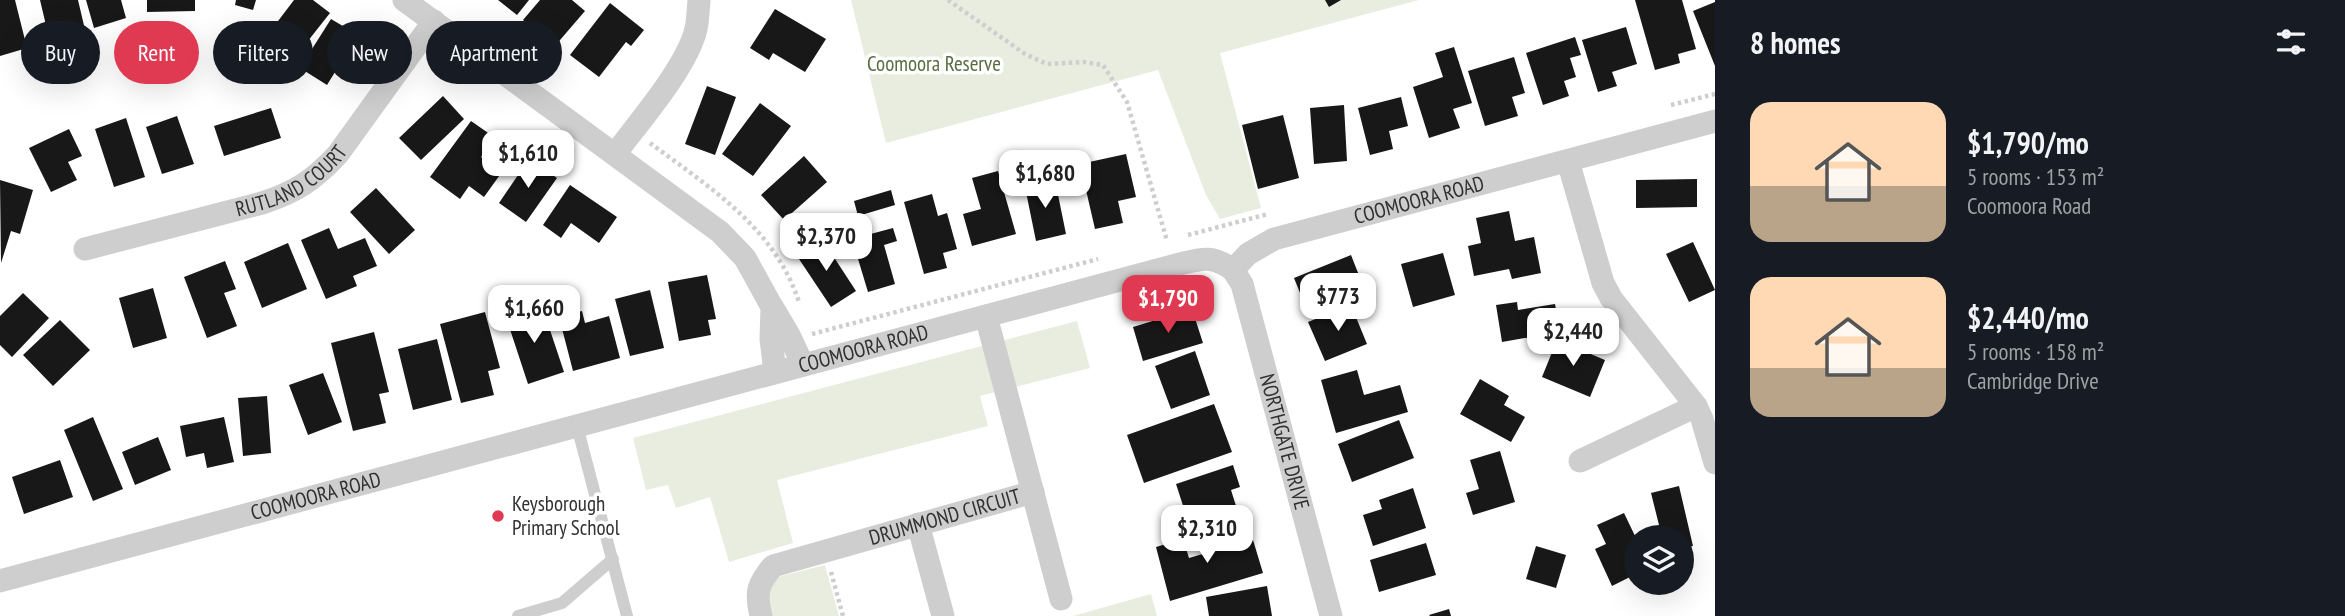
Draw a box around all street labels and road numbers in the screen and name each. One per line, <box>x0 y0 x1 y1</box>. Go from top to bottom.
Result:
street label: RUTLAND COURT <box>232 139 353 222</box>
street label: COOMOORA ROAD <box>1351 169 1487 230</box>
street label: COOMOORA ROAD <box>795 318 931 379</box>
street label: NORTHGATE DRIVE <box>1254 371 1316 512</box>
street label: COOMOORA ROAD <box>248 465 384 526</box>
street label: DRUMMOND CIRCUIT <box>866 482 1024 551</box>

